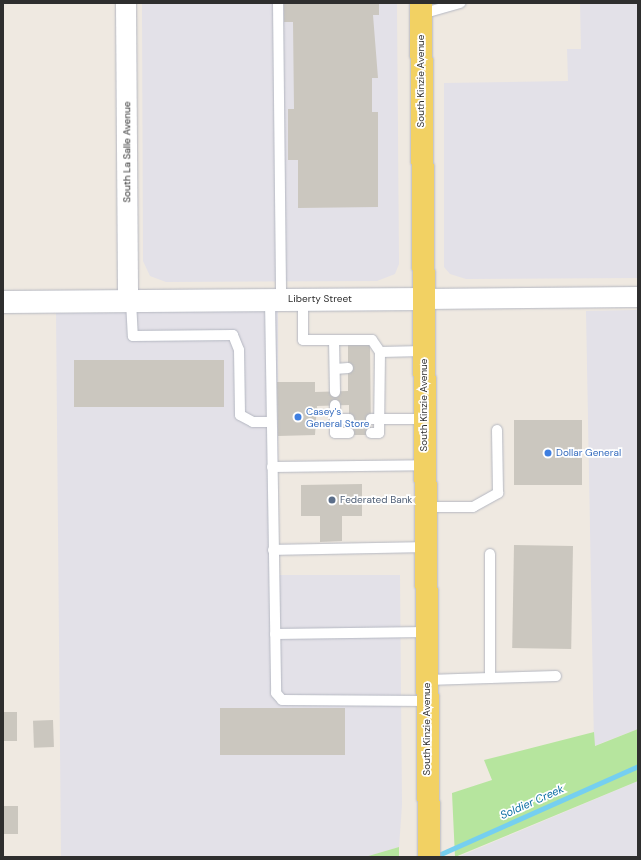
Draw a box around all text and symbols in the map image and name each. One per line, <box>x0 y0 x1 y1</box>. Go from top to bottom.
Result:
street label: South Kinzie Avenue <box>415 34 427 128</box>
street label: South La Salle Avenue <box>121 101 133 203</box>
street label: Liberty Street <box>288 293 352 305</box>
street label: South Kinzie Avenue <box>418 358 430 452</box>
place label: Casey's General Store <box>306 405 369 428</box>
marker: Casey's General Store <box>293 412 303 422</box>
place label: Dollar General <box>556 447 621 459</box>
marker: Dollar General <box>543 448 553 458</box>
place label: Federated Bank <box>340 494 412 506</box>
marker: Federated Bank <box>327 495 337 505</box>
street label: South Kinzie Avenue <box>421 682 433 776</box>
water label: Soldier Creek <box>498 782 566 822</box>

